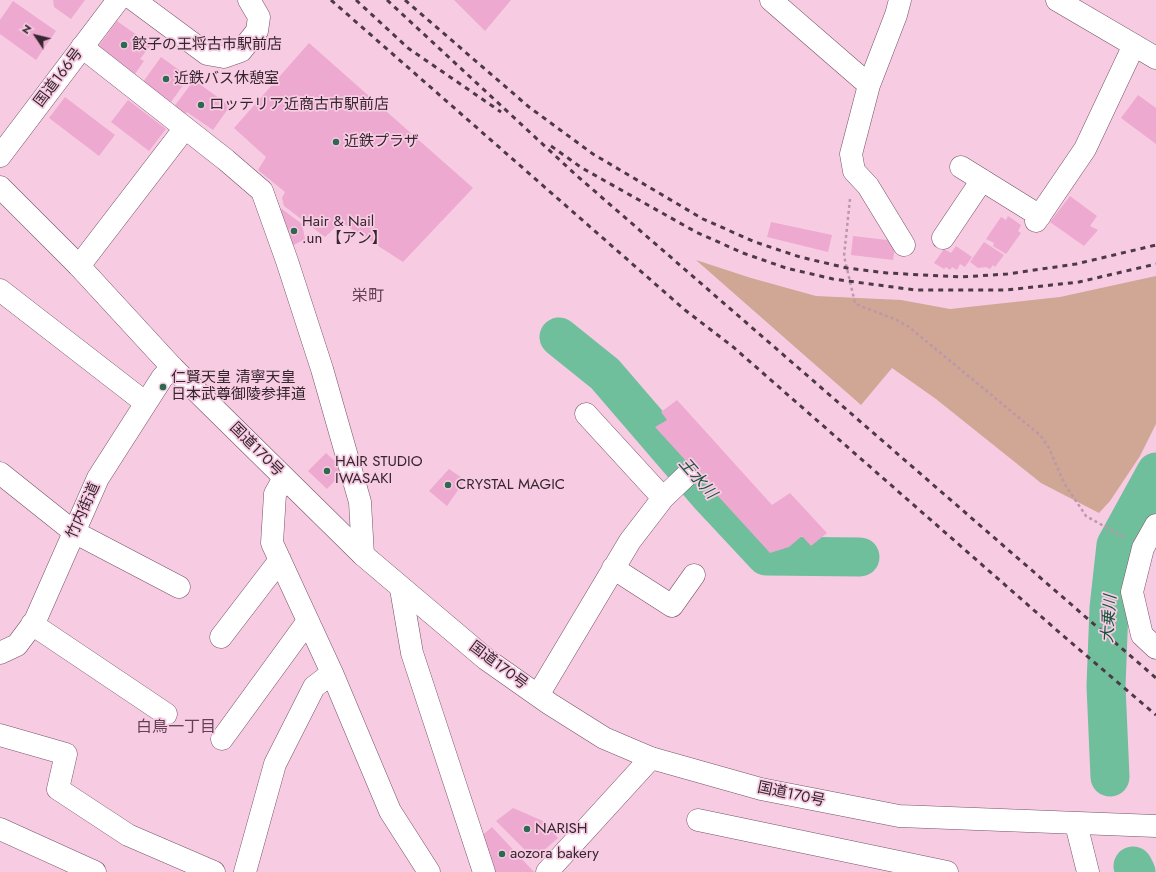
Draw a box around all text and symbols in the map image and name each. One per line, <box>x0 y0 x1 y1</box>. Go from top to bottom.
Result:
north arrow <box>16 16 56 56</box>
text: N <box>17 21 35 37</box>
place label: 餃子の王将古市駅前店 <box>132 36 282 54</box>
marker: 餃子の王将古市駅前店 <box>119 40 129 50</box>
street label: 国道166号 <box>31 45 87 111</box>
place label: 近鉄バス休憩室 <box>174 70 279 88</box>
marker: 近鉄バス休憩室 <box>161 74 171 84</box>
place label: ロッテリア近商古市駅前店 <box>209 96 389 114</box>
marker: ロッテリア近商古市駅前店 <box>196 100 206 110</box>
place label: 近鉄プラザ <box>344 133 419 151</box>
marker: 近鉄プラザ <box>331 137 341 147</box>
place label: Hair & Nail .un 【アン】 <box>302 213 387 248</box>
marker: Hair & Nail .un 【アン】 <box>289 226 299 236</box>
district label: 栄町 <box>352 287 384 307</box>
place label: 仁賢天皇 清寧天皇 日本武尊御陵参拝道 <box>171 369 306 404</box>
marker: 仁賢天皇 清寧天皇 日本武尊御陵参拝道 <box>158 382 168 392</box>
street label: 国道170号 <box>225 419 287 481</box>
place label: HAIR STUDIO IWASAKI <box>335 453 423 488</box>
water label: 王水川 <box>674 455 720 503</box>
marker: HAIR STUDIO IWASAKI <box>322 466 332 476</box>
place label: CRYSTAL MAGIC <box>456 476 565 494</box>
street label: 竹内街道 <box>64 480 104 542</box>
marker: CRYSTAL MAGIC <box>443 480 453 490</box>
water label: 大乗川 <box>1099 594 1121 644</box>
street label: 国道170号 <box>465 638 531 694</box>
district label: 白鳥一丁目 <box>136 718 216 738</box>
street label: 国道170号 <box>756 779 826 811</box>
place label: NARISH <box>535 820 588 838</box>
marker: NARISH <box>522 824 532 834</box>
place label: aozora bakery <box>510 845 599 863</box>
marker: aozora bakery <box>497 849 507 859</box>

